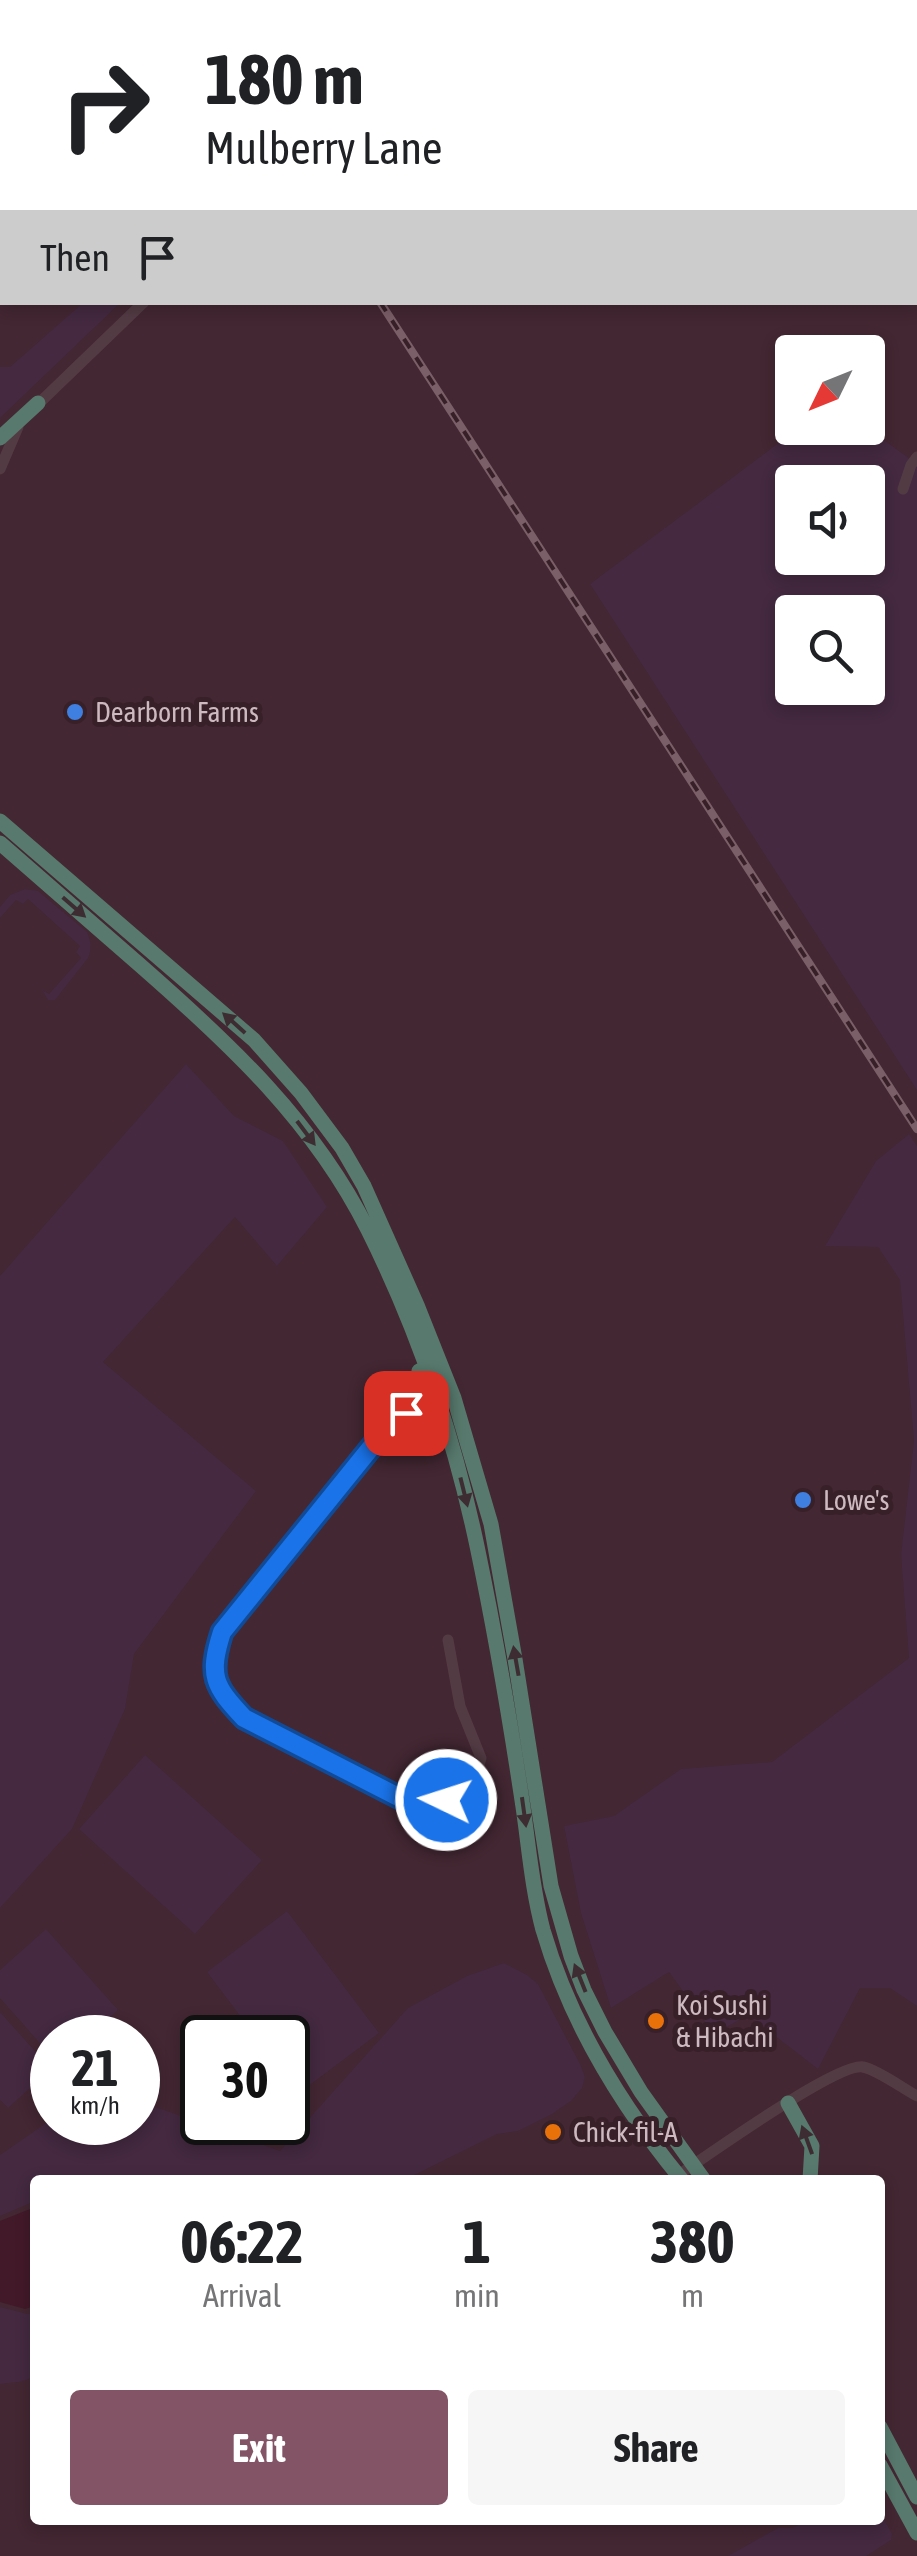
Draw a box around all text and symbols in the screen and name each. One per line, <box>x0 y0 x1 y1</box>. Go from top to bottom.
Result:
text: 180 m <box>205 39 364 119</box>
icon: right <box>40 40 170 170</box>
text: Mulberry Lane <box>205 122 442 174</box>
icon: arrive <box>130 230 185 285</box>
text: Then <box>40 236 110 279</box>
north arrow <box>775 335 885 445</box>
map controls <box>775 335 885 705</box>
button: sound <box>775 465 885 575</box>
button: search <box>775 595 885 705</box>
place label: Dearborn Farms <box>95 696 259 728</box>
marker: Dearborn Farms <box>64 701 86 723</box>
one-way arrow <box>61 896 86 918</box>
one-way arrow <box>222 1013 247 1035</box>
one-way arrow <box>296 1120 316 1146</box>
pin <box>364 1371 449 1456</box>
icon: arrive <box>379 1386 434 1441</box>
one-way arrow <box>457 1477 472 1508</box>
place label: Lowe's <box>823 1484 890 1516</box>
marker: Lowe's <box>792 1489 814 1511</box>
one-way arrow <box>507 1645 523 1676</box>
position arrow <box>394 1748 498 1852</box>
one-way arrow <box>516 1796 532 1828</box>
one-way arrow <box>571 1963 587 1993</box>
place label: Koi Sushi & Hibachi <box>676 1989 774 2053</box>
marker: Koi Sushi & Hibachi <box>645 2010 667 2032</box>
speed limit sign: 30 <box>180 2015 310 2145</box>
text: 21 <box>71 2039 118 2097</box>
text: km/h <box>70 2091 120 2119</box>
place label: Chick-fil-A <box>573 2116 678 2148</box>
marker: Chick-fil-A <box>542 2121 564 2143</box>
one-way arrow <box>799 2125 814 2155</box>
text: 06:22 <box>180 2207 304 2276</box>
text: 1 <box>463 2207 491 2276</box>
text: 380 <box>650 2207 735 2276</box>
text: Arrival <box>203 2277 281 2314</box>
text: min <box>454 2277 500 2314</box>
text: m <box>681 2277 704 2314</box>
button: Exit <box>70 2390 448 2505</box>
button: Share <box>468 2390 845 2505</box>

